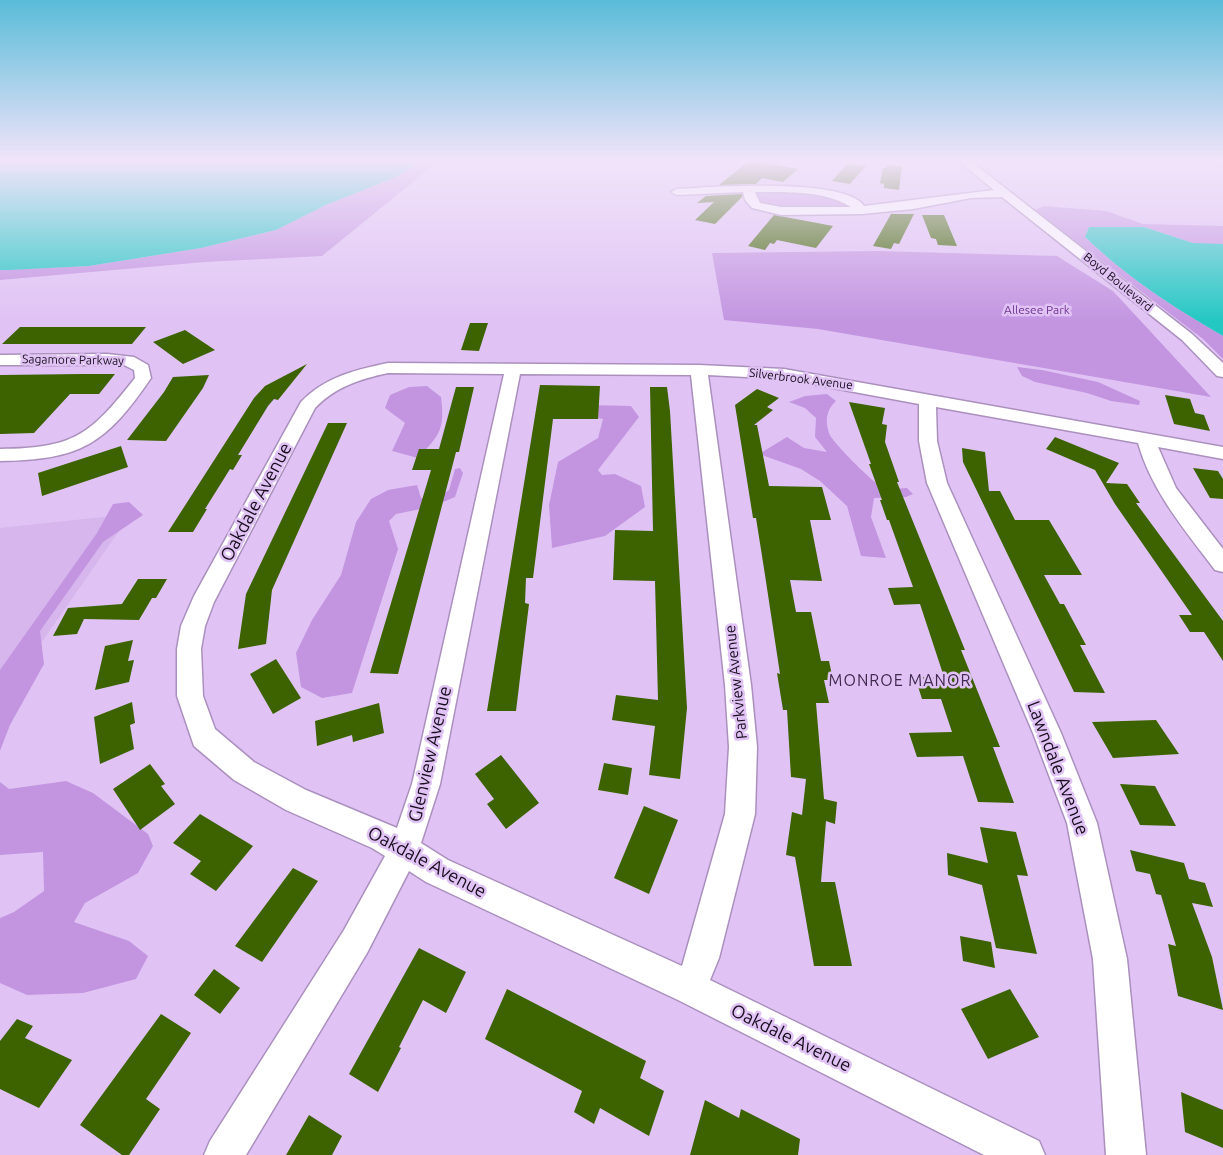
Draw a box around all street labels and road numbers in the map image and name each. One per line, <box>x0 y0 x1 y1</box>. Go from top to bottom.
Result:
street label: Boyd Boulevard <box>1080 250 1156 314</box>
street label: Sagamore Parkway <box>22 352 124 368</box>
street label: Silverbrook Avenue <box>748 366 854 392</box>
street label: Oakdale Avenue <box>216 439 296 565</box>
street label: Parkview Avenue <box>721 624 751 740</box>
street label: Glenview Avenue <box>404 684 456 824</box>
street label: Lawndale Avenue <box>1022 698 1094 838</box>
street label: Oakdale Avenue <box>364 822 490 902</box>
street label: Oakdale Avenue <box>727 1000 855 1076</box>

